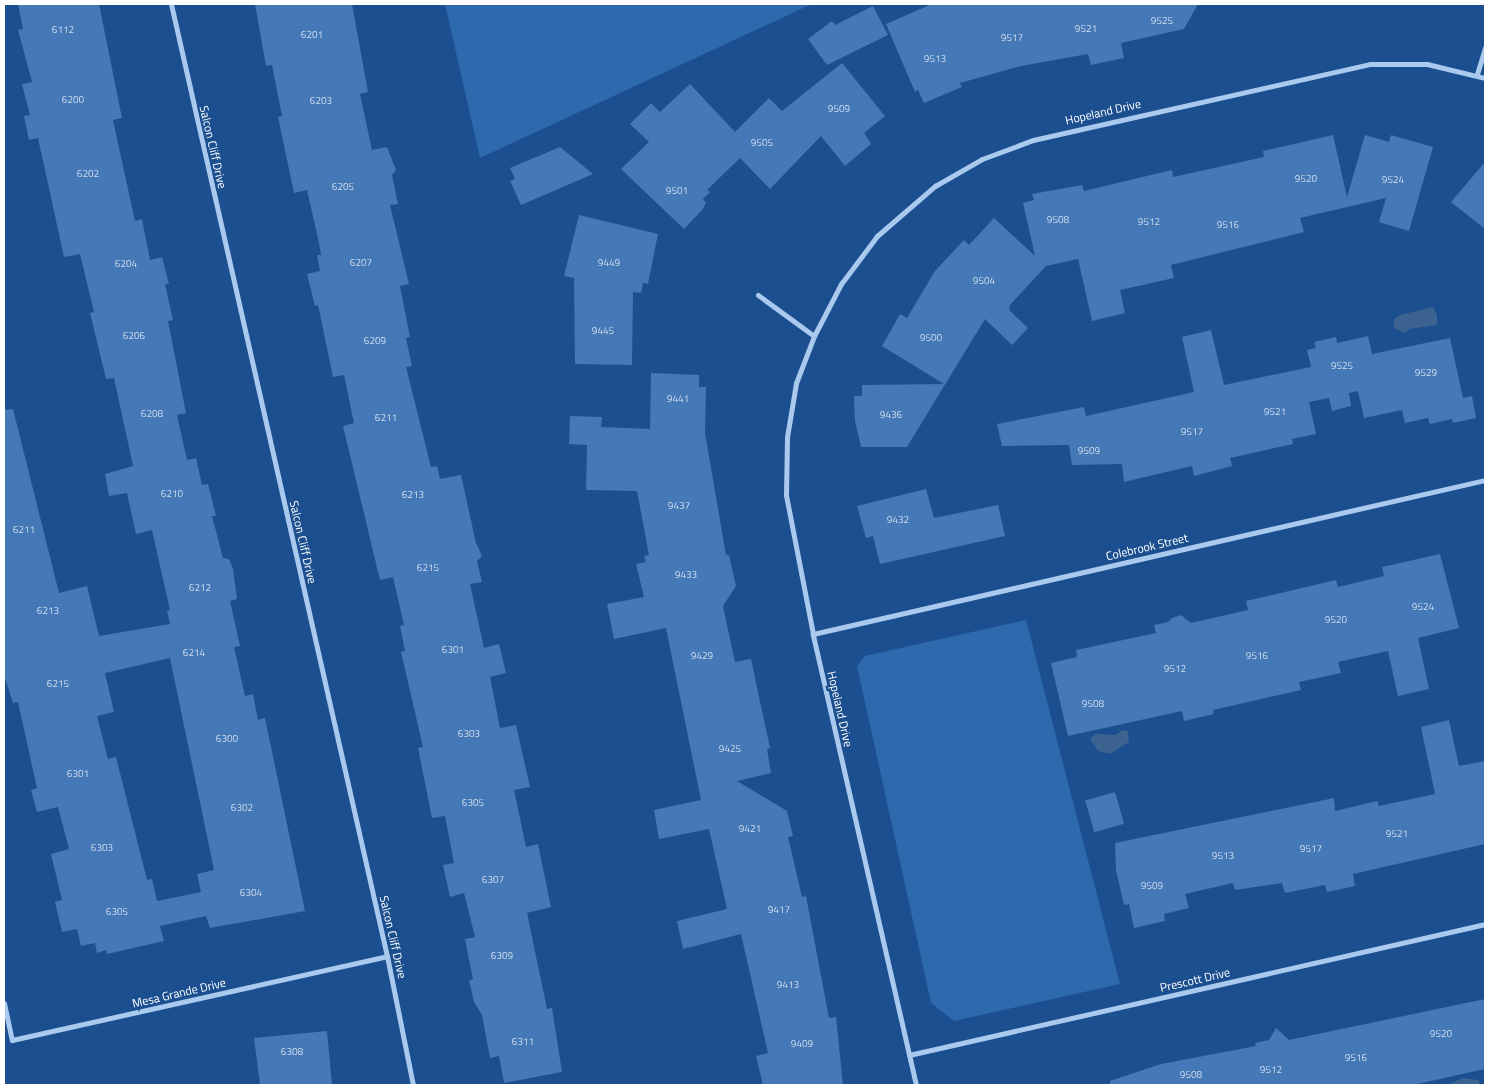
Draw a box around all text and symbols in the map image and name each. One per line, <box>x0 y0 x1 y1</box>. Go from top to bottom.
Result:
house number: 9525 <box>1151 15 1173 27</box>
house number: 9521 <box>1075 23 1097 35</box>
house number: 6112 <box>52 24 74 36</box>
house number: 6201 <box>301 29 323 41</box>
house number: 9517 <box>1001 32 1023 44</box>
house number: 9513 <box>924 53 946 65</box>
house number: 6200 <box>62 94 84 106</box>
house number: 6203 <box>310 95 332 107</box>
street label: Hopeland Drive <box>1064 96 1142 128</box>
house number: 9509 <box>828 103 850 115</box>
street label: Salcon Cliff Drive <box>196 104 230 190</box>
house number: 9505 <box>751 137 773 149</box>
house number: 6202 <box>77 168 99 180</box>
house number: 9520 <box>1295 173 1317 185</box>
house number: 9524 <box>1382 174 1404 186</box>
house number: 6205 <box>332 181 354 193</box>
house number: 9501 <box>666 185 688 197</box>
house number: 9508 <box>1047 214 1069 226</box>
house number: 9512 <box>1138 216 1160 228</box>
house number: 9516 <box>1217 219 1239 231</box>
house number: 6207 <box>350 257 372 269</box>
house number: 9449 <box>598 257 620 269</box>
house number: 6204 <box>115 258 137 270</box>
house number: 9504 <box>973 275 995 287</box>
house number: 9445 <box>592 325 614 337</box>
house number: 6206 <box>123 330 145 342</box>
house number: 9500 <box>920 332 942 344</box>
house number: 6209 <box>364 335 386 347</box>
house number: 9525 <box>1331 360 1353 372</box>
house number: 9529 <box>1415 367 1437 379</box>
house number: 9441 <box>667 393 689 405</box>
house number: 9521 <box>1264 406 1286 418</box>
house number: 6208 <box>141 408 163 420</box>
house number: 9436 <box>880 409 902 421</box>
house number: 6211 <box>375 412 397 424</box>
house number: 9517 <box>1181 426 1203 438</box>
house number: 9509 <box>1078 445 1100 457</box>
house number: 6210 <box>161 488 183 500</box>
house number: 6213 <box>402 489 424 501</box>
street label: Salcon Cliff Drive <box>286 499 320 585</box>
house number: 9437 <box>668 500 690 512</box>
house number: 9432 <box>887 514 909 526</box>
house number: 6211 <box>13 524 35 536</box>
street label: Colebrook Street <box>1104 531 1190 563</box>
house number: 6215 <box>417 562 439 574</box>
house number: 9433 <box>675 569 697 581</box>
house number: 6212 <box>189 582 211 594</box>
house number: 9524 <box>1412 601 1434 613</box>
house number: 6213 <box>37 605 59 617</box>
house number: 9520 <box>1325 614 1347 626</box>
house number: 6301 <box>442 644 464 656</box>
house number: 6214 <box>183 647 205 659</box>
house number: 9429 <box>691 650 713 662</box>
house number: 9516 <box>1246 650 1268 662</box>
house number: 9512 <box>1164 663 1186 675</box>
street label: Hopeland Drive <box>824 670 856 748</box>
house number: 6215 <box>47 678 69 690</box>
house number: 9508 <box>1082 698 1104 710</box>
house number: 6303 <box>458 728 480 740</box>
house number: 6300 <box>216 733 238 745</box>
house number: 9425 <box>719 743 741 755</box>
house number: 6301 <box>67 768 89 780</box>
house number: 6305 <box>462 797 484 809</box>
house number: 6302 <box>231 802 253 814</box>
house number: 9421 <box>739 823 761 835</box>
house number: 9521 <box>1386 828 1408 840</box>
house number: 6303 <box>91 842 113 854</box>
house number: 9517 <box>1300 843 1322 855</box>
house number: 9513 <box>1212 850 1234 862</box>
house number: 6307 <box>482 874 504 886</box>
house number: 9509 <box>1141 880 1163 892</box>
house number: 6304 <box>240 887 262 899</box>
street label: Salcon Cliff Drive <box>376 894 410 980</box>
house number: 9417 <box>768 904 790 916</box>
house number: 6305 <box>106 906 128 918</box>
house number: 6309 <box>491 950 513 962</box>
street label: Prescott Drive <box>1159 965 1231 995</box>
street label: Mesa Grande Drive <box>131 975 227 1011</box>
house number: 9413 <box>777 979 799 991</box>
house number: 9520 <box>1430 1028 1452 1040</box>
house number: 6311 <box>512 1036 534 1048</box>
house number: 9409 <box>791 1038 813 1050</box>
house number: 6308 <box>281 1046 303 1058</box>
house number: 9516 <box>1345 1052 1367 1064</box>
house number: 9512 <box>1260 1064 1282 1076</box>
house number: 9508 <box>1180 1069 1202 1081</box>

